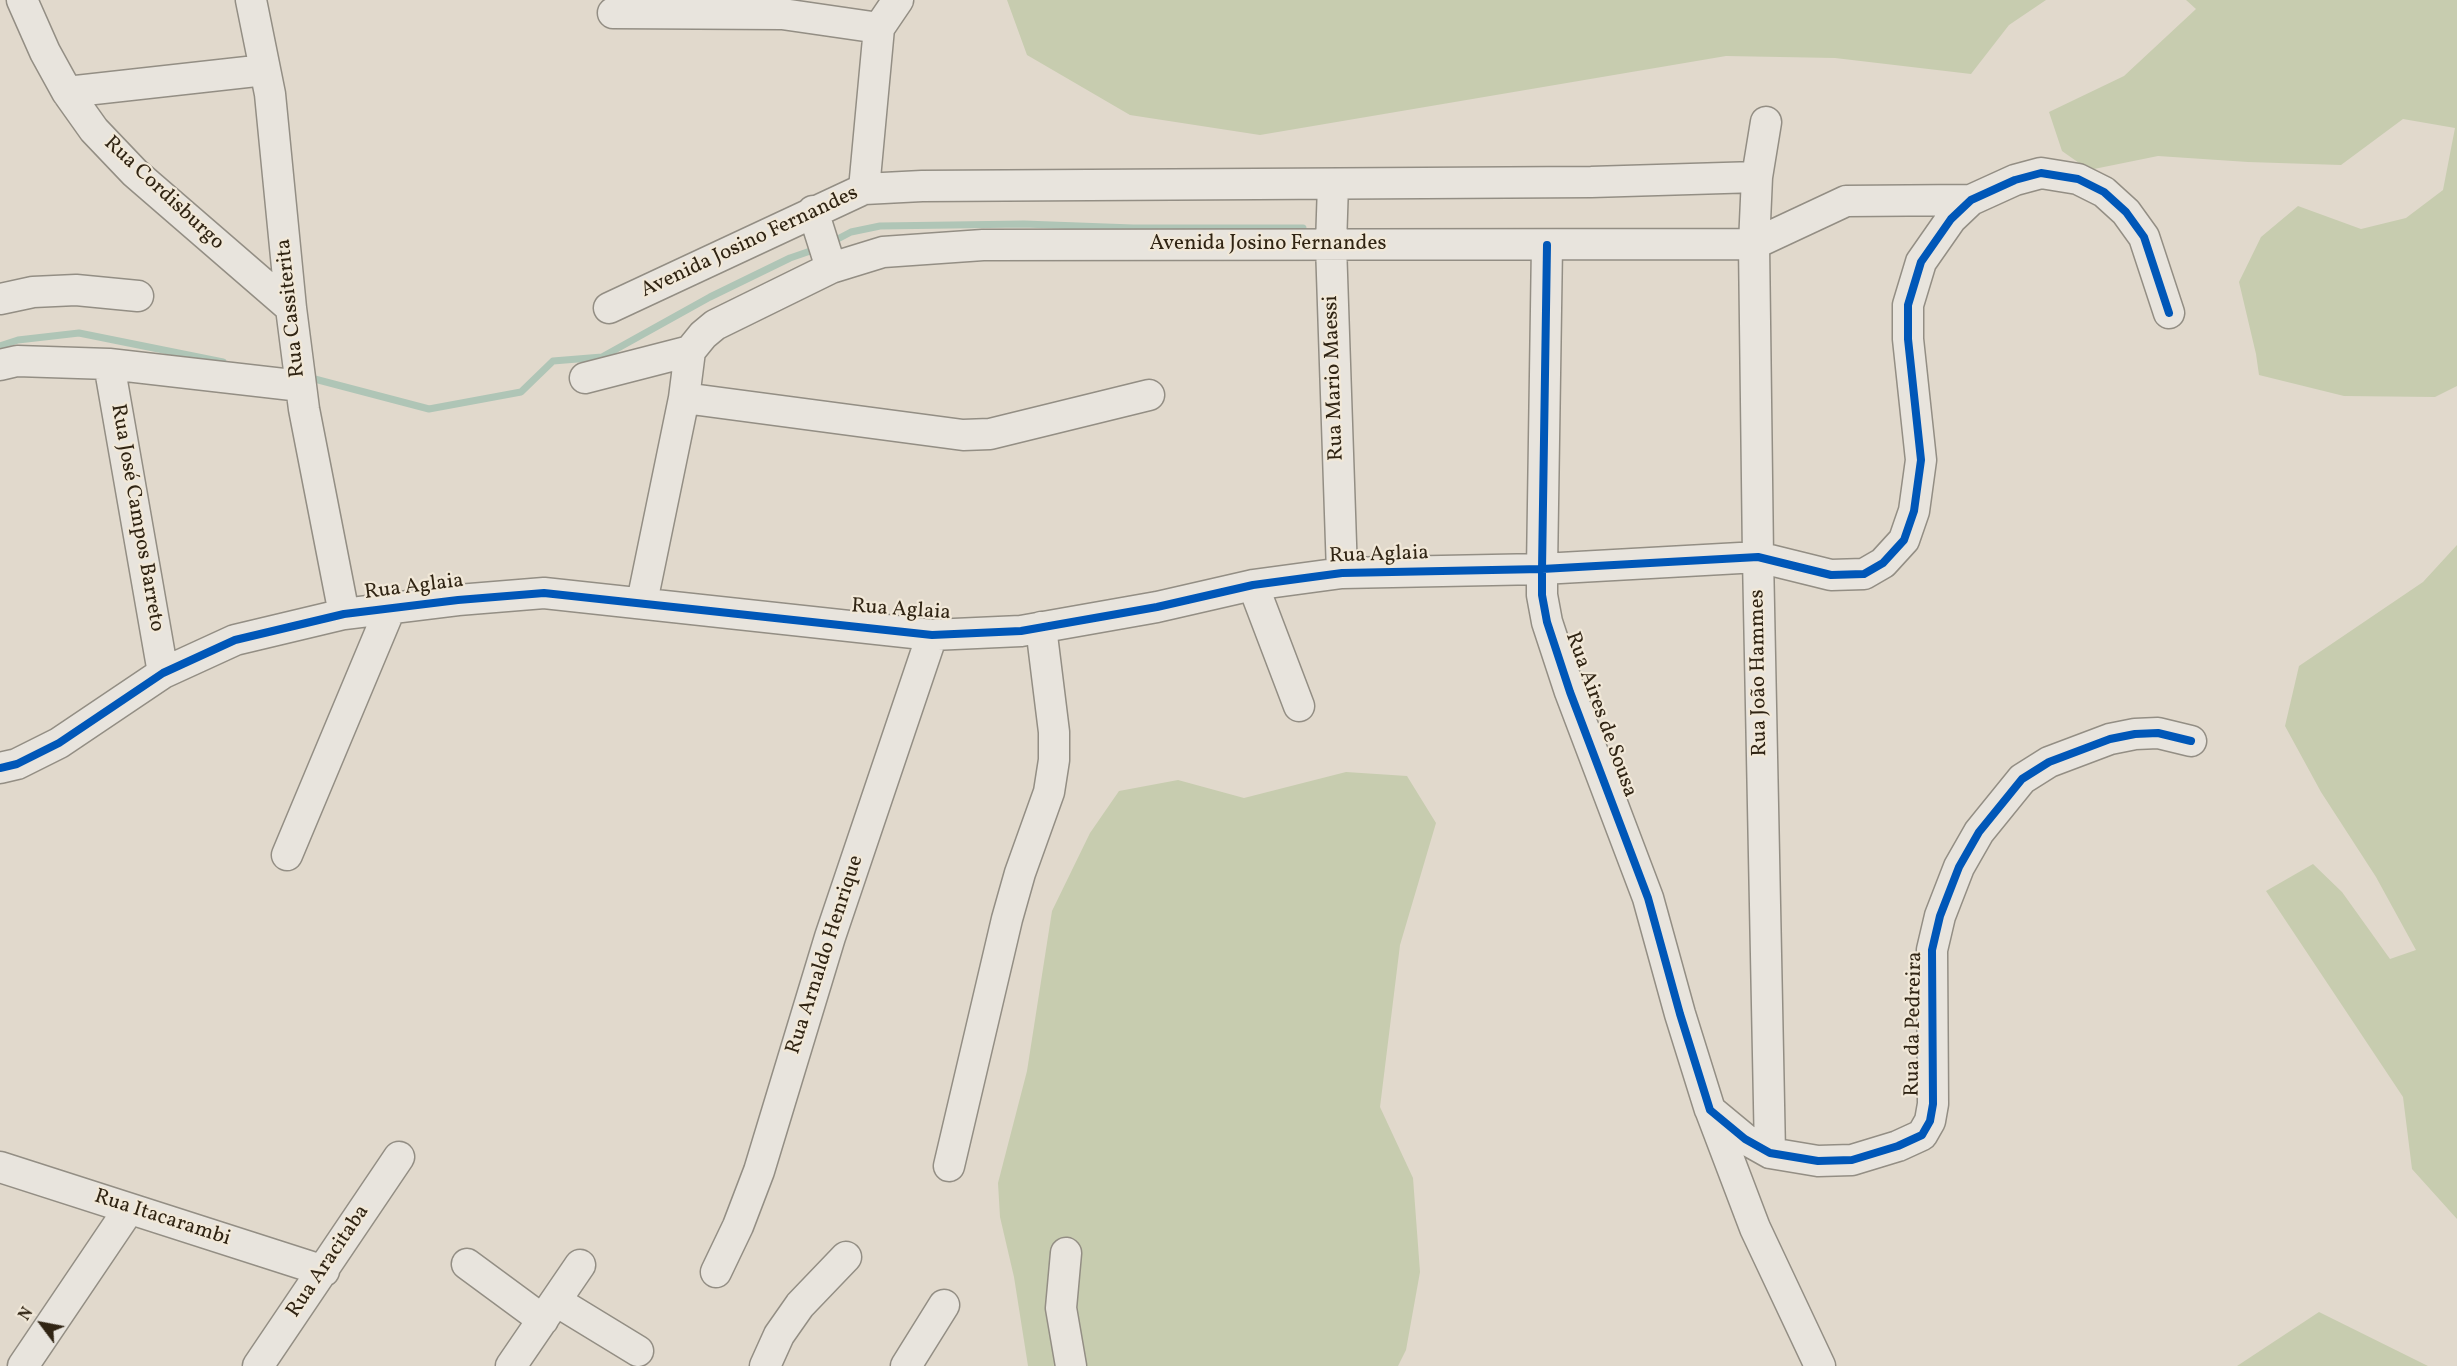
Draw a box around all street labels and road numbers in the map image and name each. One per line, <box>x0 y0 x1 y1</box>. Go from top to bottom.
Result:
street label: Rua Cordisburgo <box>97 132 229 256</box>
street label: Avenida Josino Fernandes <box>637 182 863 304</box>
street label: Avenida Josino Fernandes <box>1150 232 1386 258</box>
street label: Rua Cassiterita <box>272 237 312 379</box>
street label: Rua Mario Maessi <box>1320 295 1350 461</box>
street label: Rua José Campos Barreto <box>104 402 168 634</box>
street label: Rua Aglaia <box>1329 542 1429 570</box>
street label: Rua Aglaia <box>363 569 465 607</box>
street label: Rua João Hammes <box>1746 589 1774 757</box>
street label: Rua Aglaia <box>850 595 952 627</box>
street label: Rua Aires de Sousa <box>1558 629 1642 801</box>
street label: Rua Arnaldo Henrique <box>782 852 870 1058</box>
street label: Rua da Pedreira <box>1901 951 1929 1097</box>
street label: Rua Itacarambi <box>91 1185 233 1253</box>
street label: Rua Aracitaba <box>282 1201 376 1323</box>

